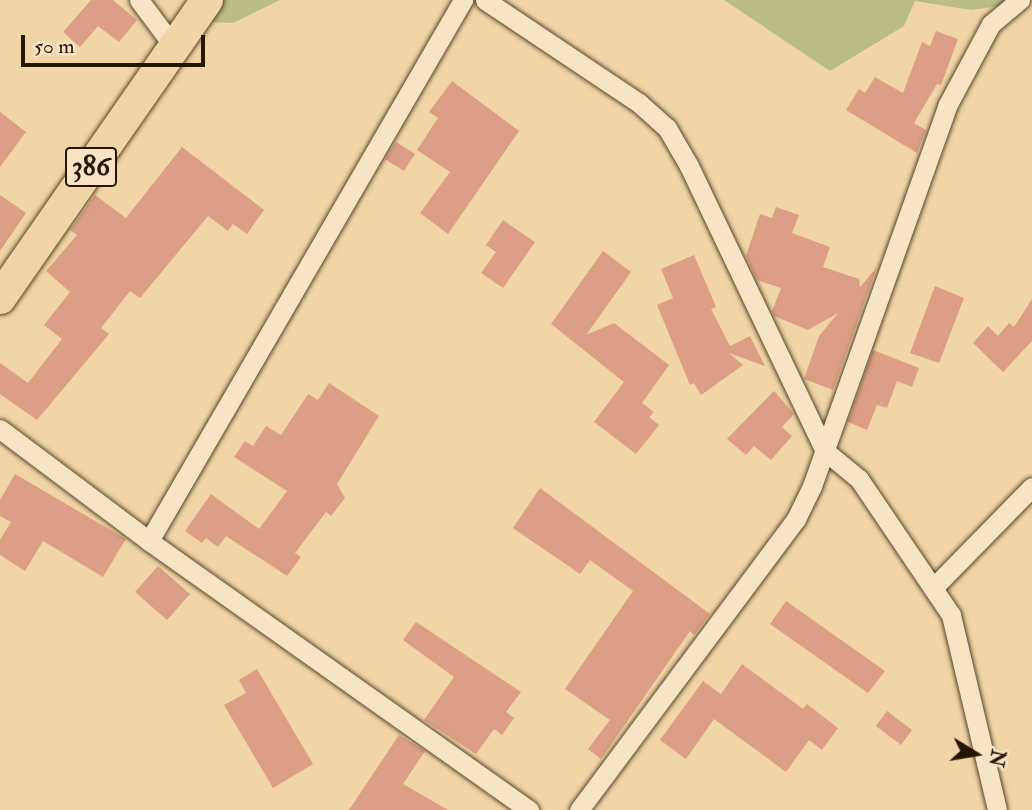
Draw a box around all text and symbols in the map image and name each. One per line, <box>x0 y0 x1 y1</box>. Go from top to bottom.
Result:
scale bar <box>24 21 208 65</box>
text: 50 m <box>34 33 75 60</box>
road number: 386 <box>65 142 117 192</box>
north arrow <box>941 719 1011 789</box>
text: N <box>983 747 1010 769</box>

